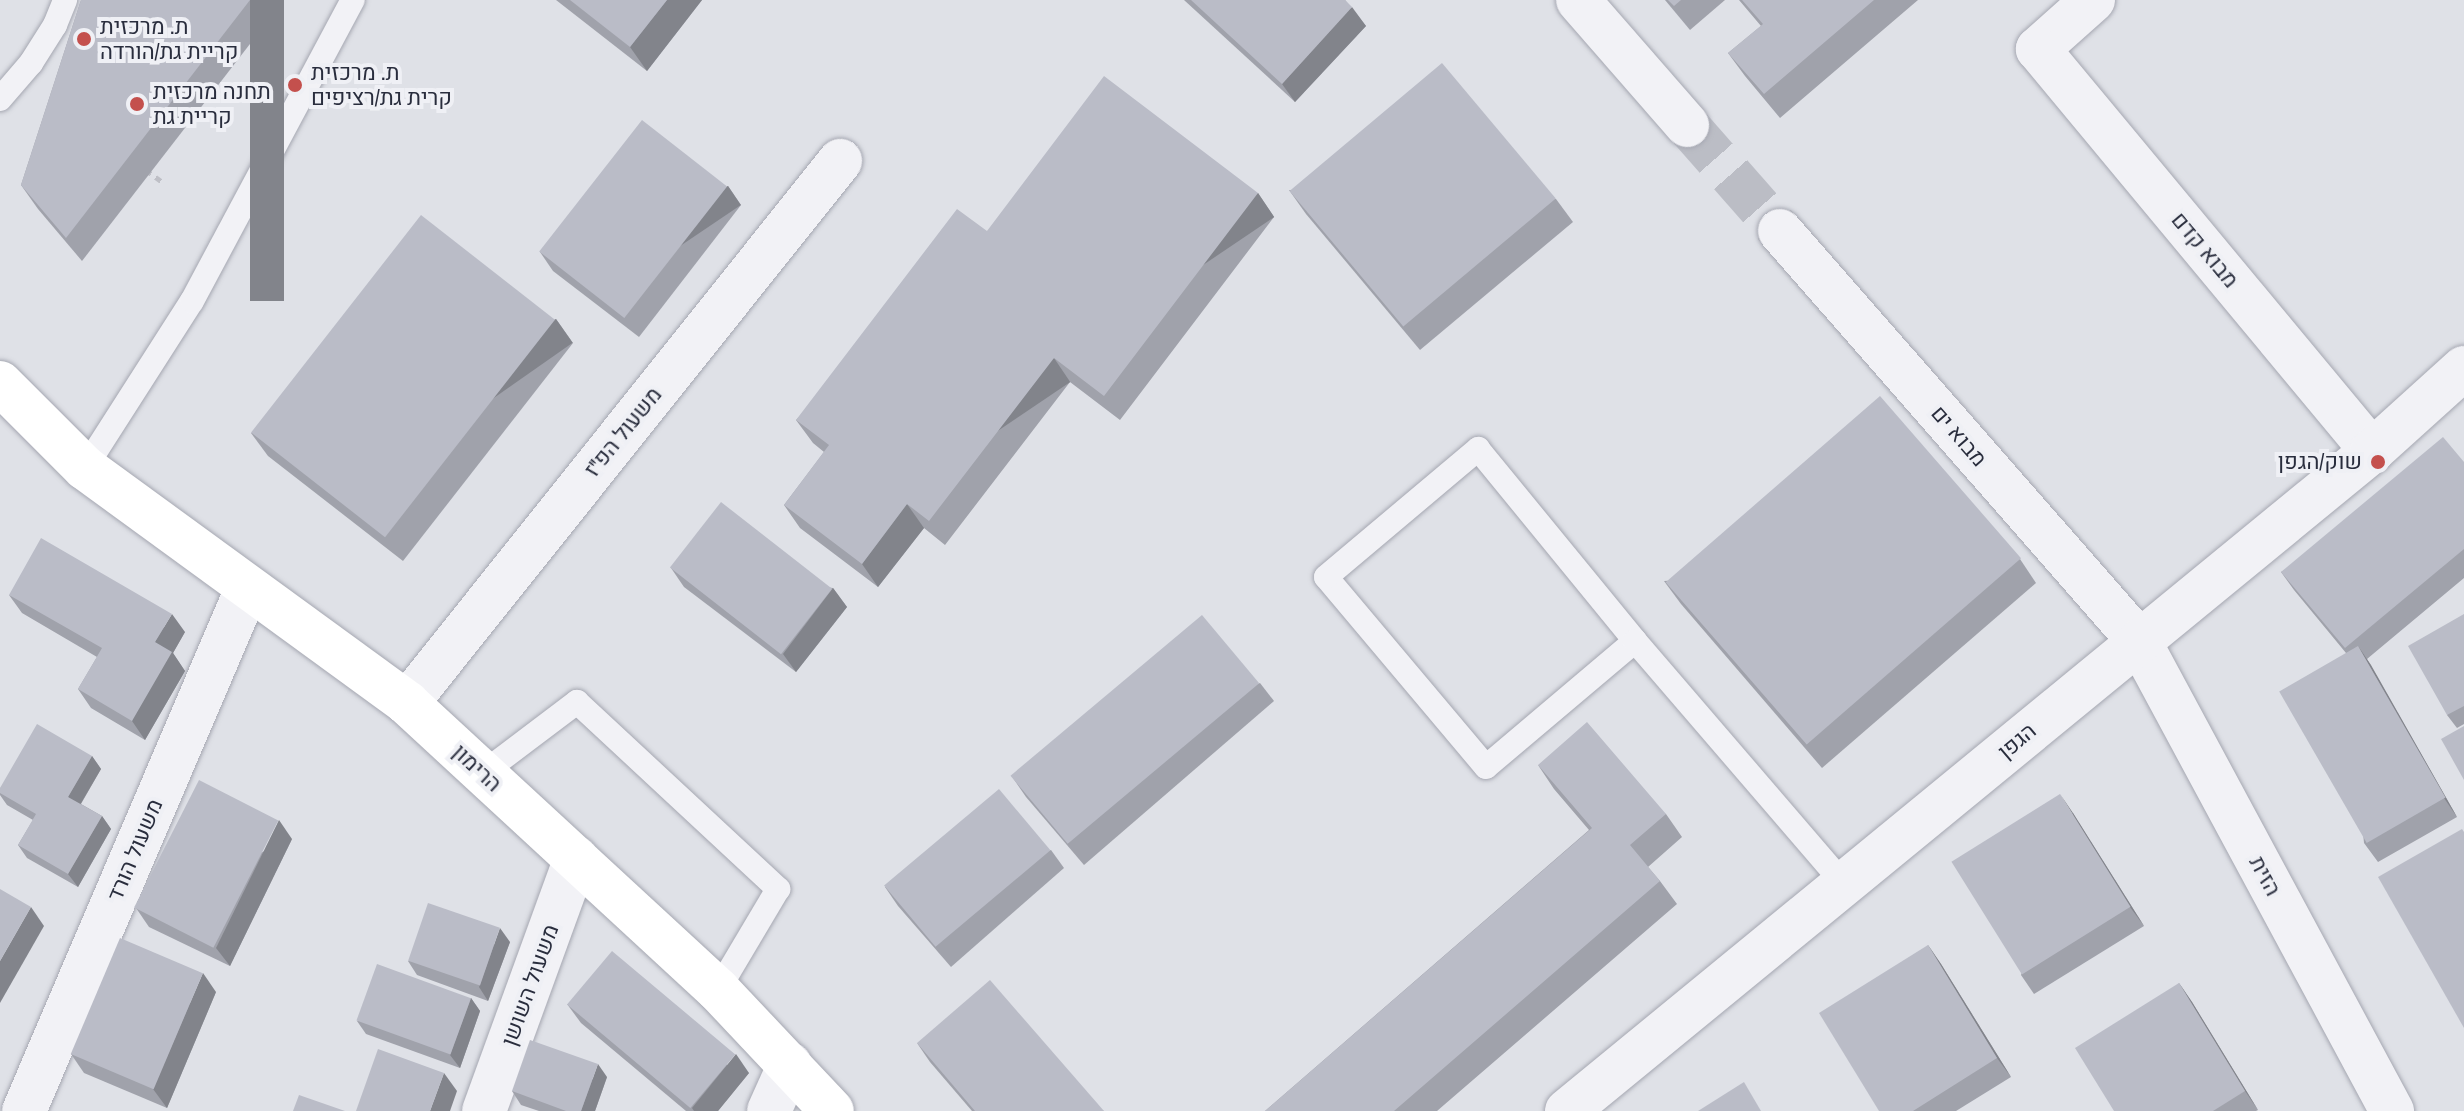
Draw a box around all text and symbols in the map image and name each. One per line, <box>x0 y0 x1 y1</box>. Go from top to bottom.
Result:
place label: ת. מרכזית קריית גת/הורדה <box>100 13 238 64</box>
marker: ת. מרכזית קריית גת/הורדה <box>75 30 93 48</box>
place label: ת. מרכזית קרית גת/רציפים <box>311 59 452 110</box>
marker: ת. מרכזית קרית גת/רציפים <box>286 76 304 94</box>
place label: תחנה מרכזית קריית גת <box>153 78 271 130</box>
marker: תחנה מרכזית קריית גת <box>128 95 146 113</box>
street label: מבוא קדם <box>2166 207 2244 293</box>
street label: משעול הפ"ז <box>579 382 667 482</box>
street label: מבוא ים <box>1925 400 1993 472</box>
place label: שוק/הגפן <box>2278 449 2362 475</box>
marker: שוק/הגפן <box>2369 453 2387 471</box>
street label: הגפן <box>1993 718 2041 764</box>
street label: הרימון <box>447 739 507 797</box>
street label: משעול הורד <box>102 795 168 905</box>
street label: הזית <box>2244 852 2286 900</box>
street label: משעול השושן <box>496 921 564 1049</box>

